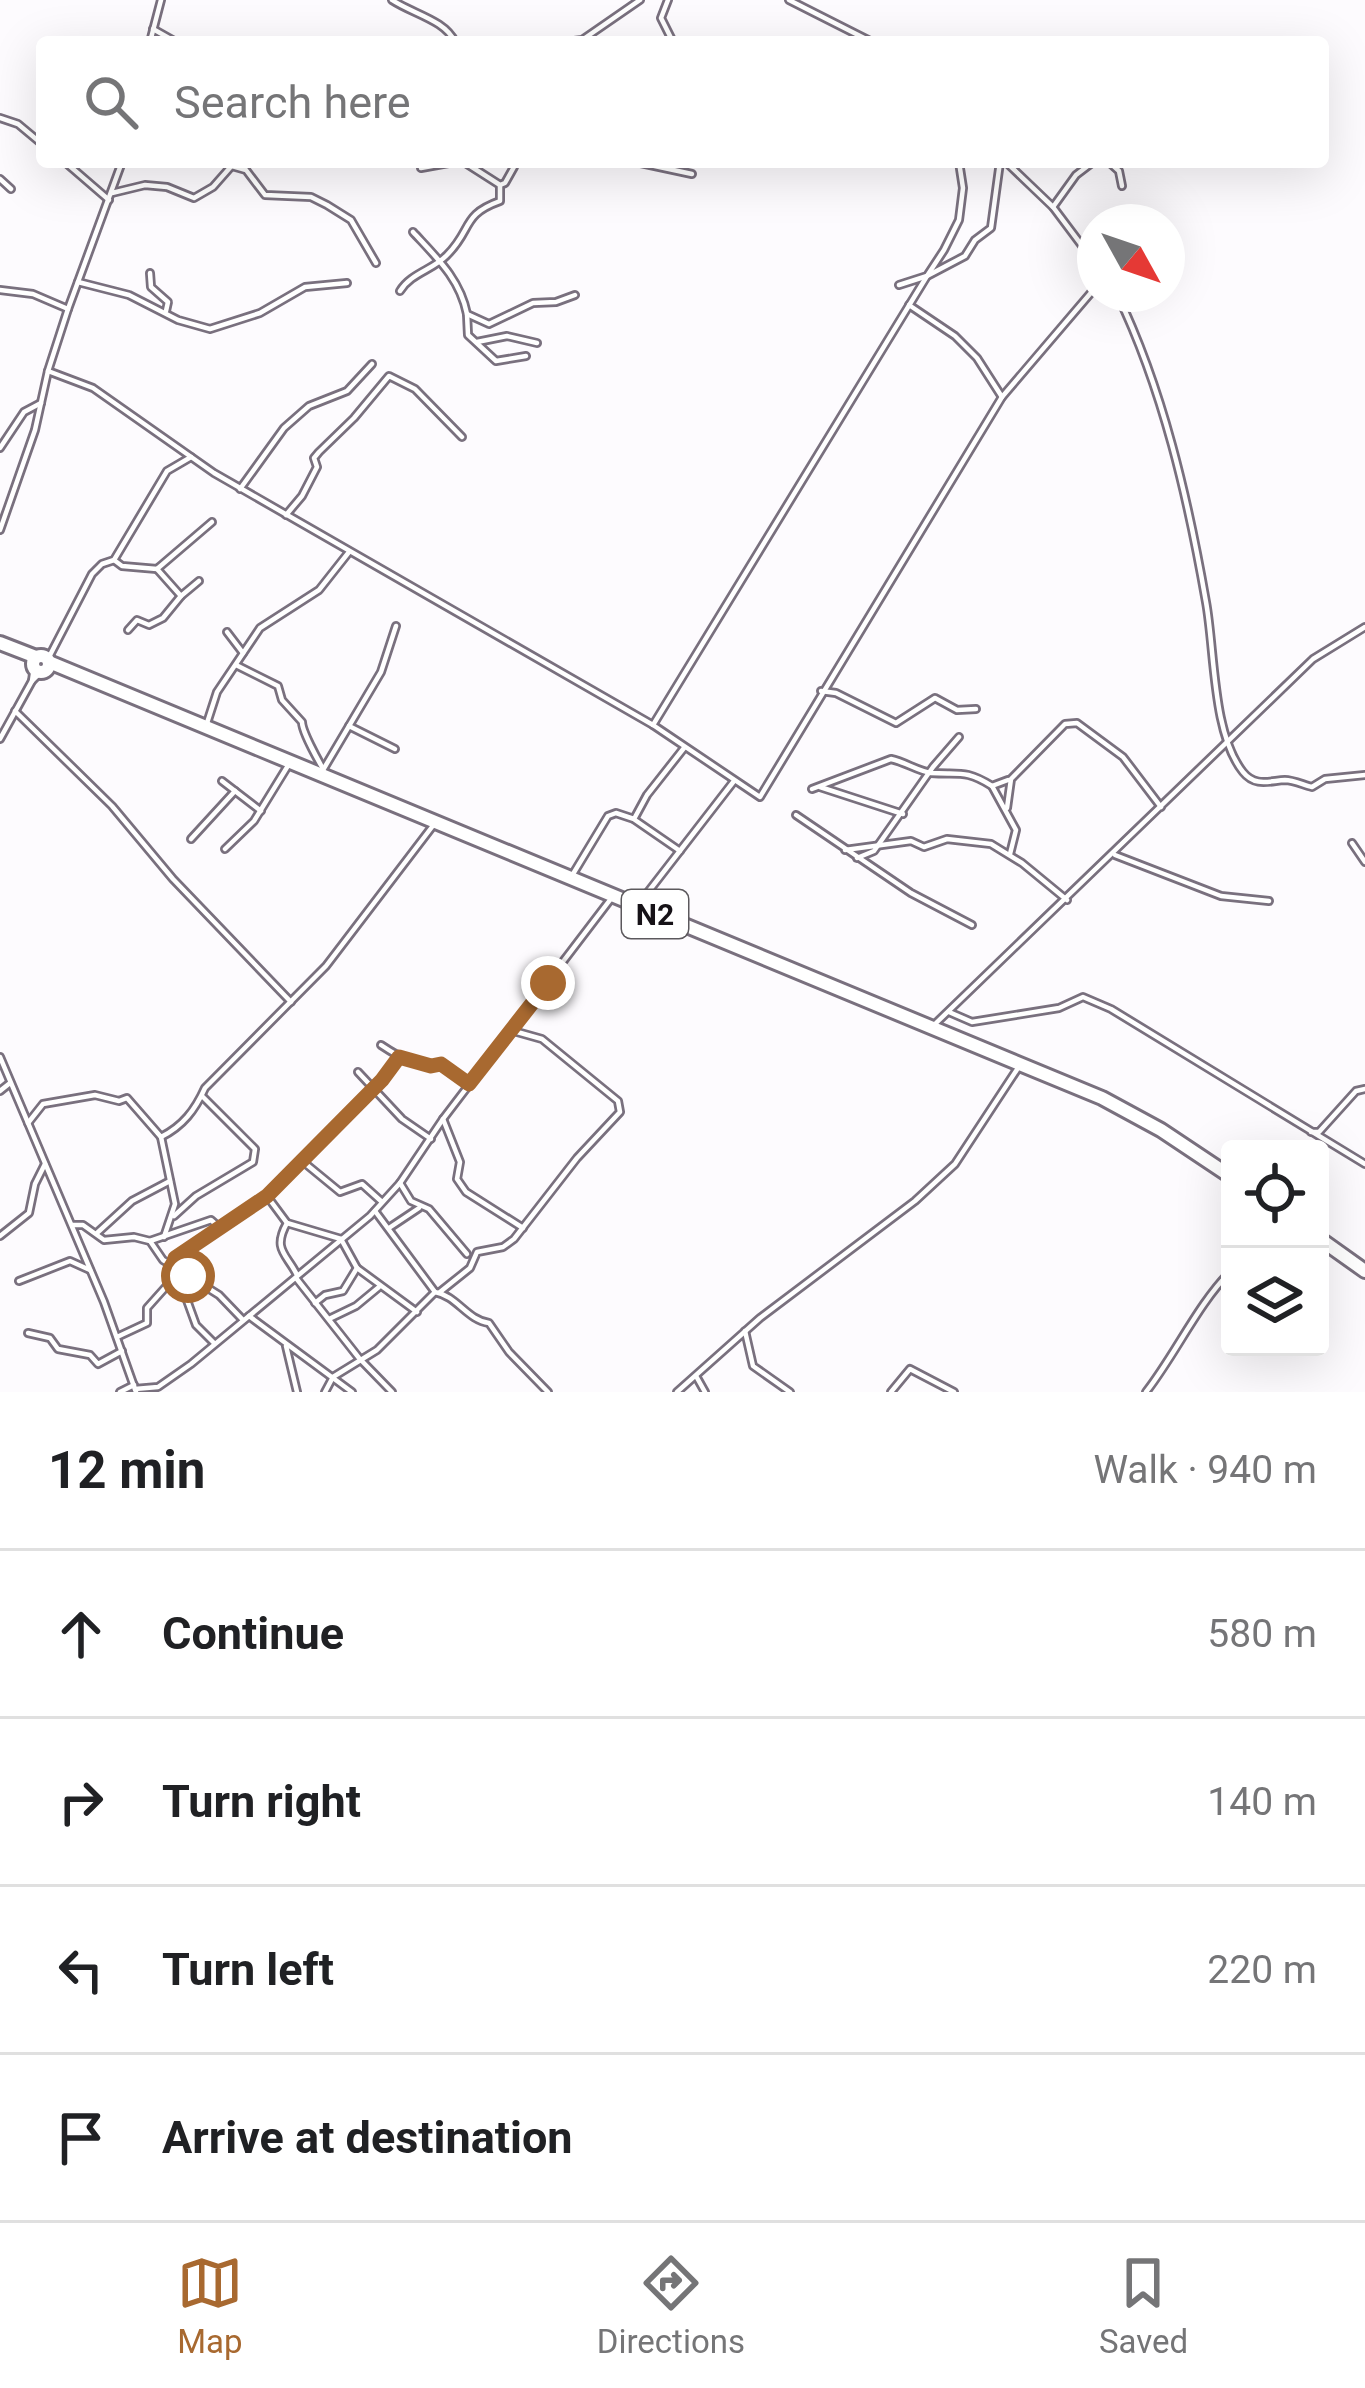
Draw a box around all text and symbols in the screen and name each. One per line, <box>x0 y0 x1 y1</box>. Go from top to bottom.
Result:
search box <box>36 36 1329 168</box>
icon: search <box>78 69 144 135</box>
text: Search here <box>174 76 411 129</box>
north arrow <box>1077 204 1185 312</box>
road number: N2 <box>622 890 688 938</box>
route end <box>521 956 575 1010</box>
map controls <box>1221 1140 1329 1356</box>
button: locate <box>1221 1140 1329 1248</box>
button: layers <box>1221 1248 1329 1356</box>
route start <box>161 1249 215 1303</box>
text: 12 min <box>48 1441 205 1500</box>
text: Walk · 940 m <box>1093 1447 1317 1493</box>
icon: ahead <box>48 1601 114 1667</box>
text: Continue <box>162 1607 344 1660</box>
text: 580 m <box>1207 1611 1317 1657</box>
icon: right <box>48 1769 114 1835</box>
text: Turn right <box>162 1775 361 1828</box>
text: 140 m <box>1207 1779 1317 1825</box>
icon: left <box>48 1937 114 2003</box>
text: Turn left <box>162 1943 334 1996</box>
text: 220 m <box>1207 1947 1317 1993</box>
icon: arrive <box>48 2105 114 2171</box>
text: Arrive at destination <box>162 2111 573 2164</box>
tab: Map <box>177 2250 243 2361</box>
tab: Directions <box>597 2250 745 2361</box>
tab: Saved <box>1099 2250 1188 2361</box>

